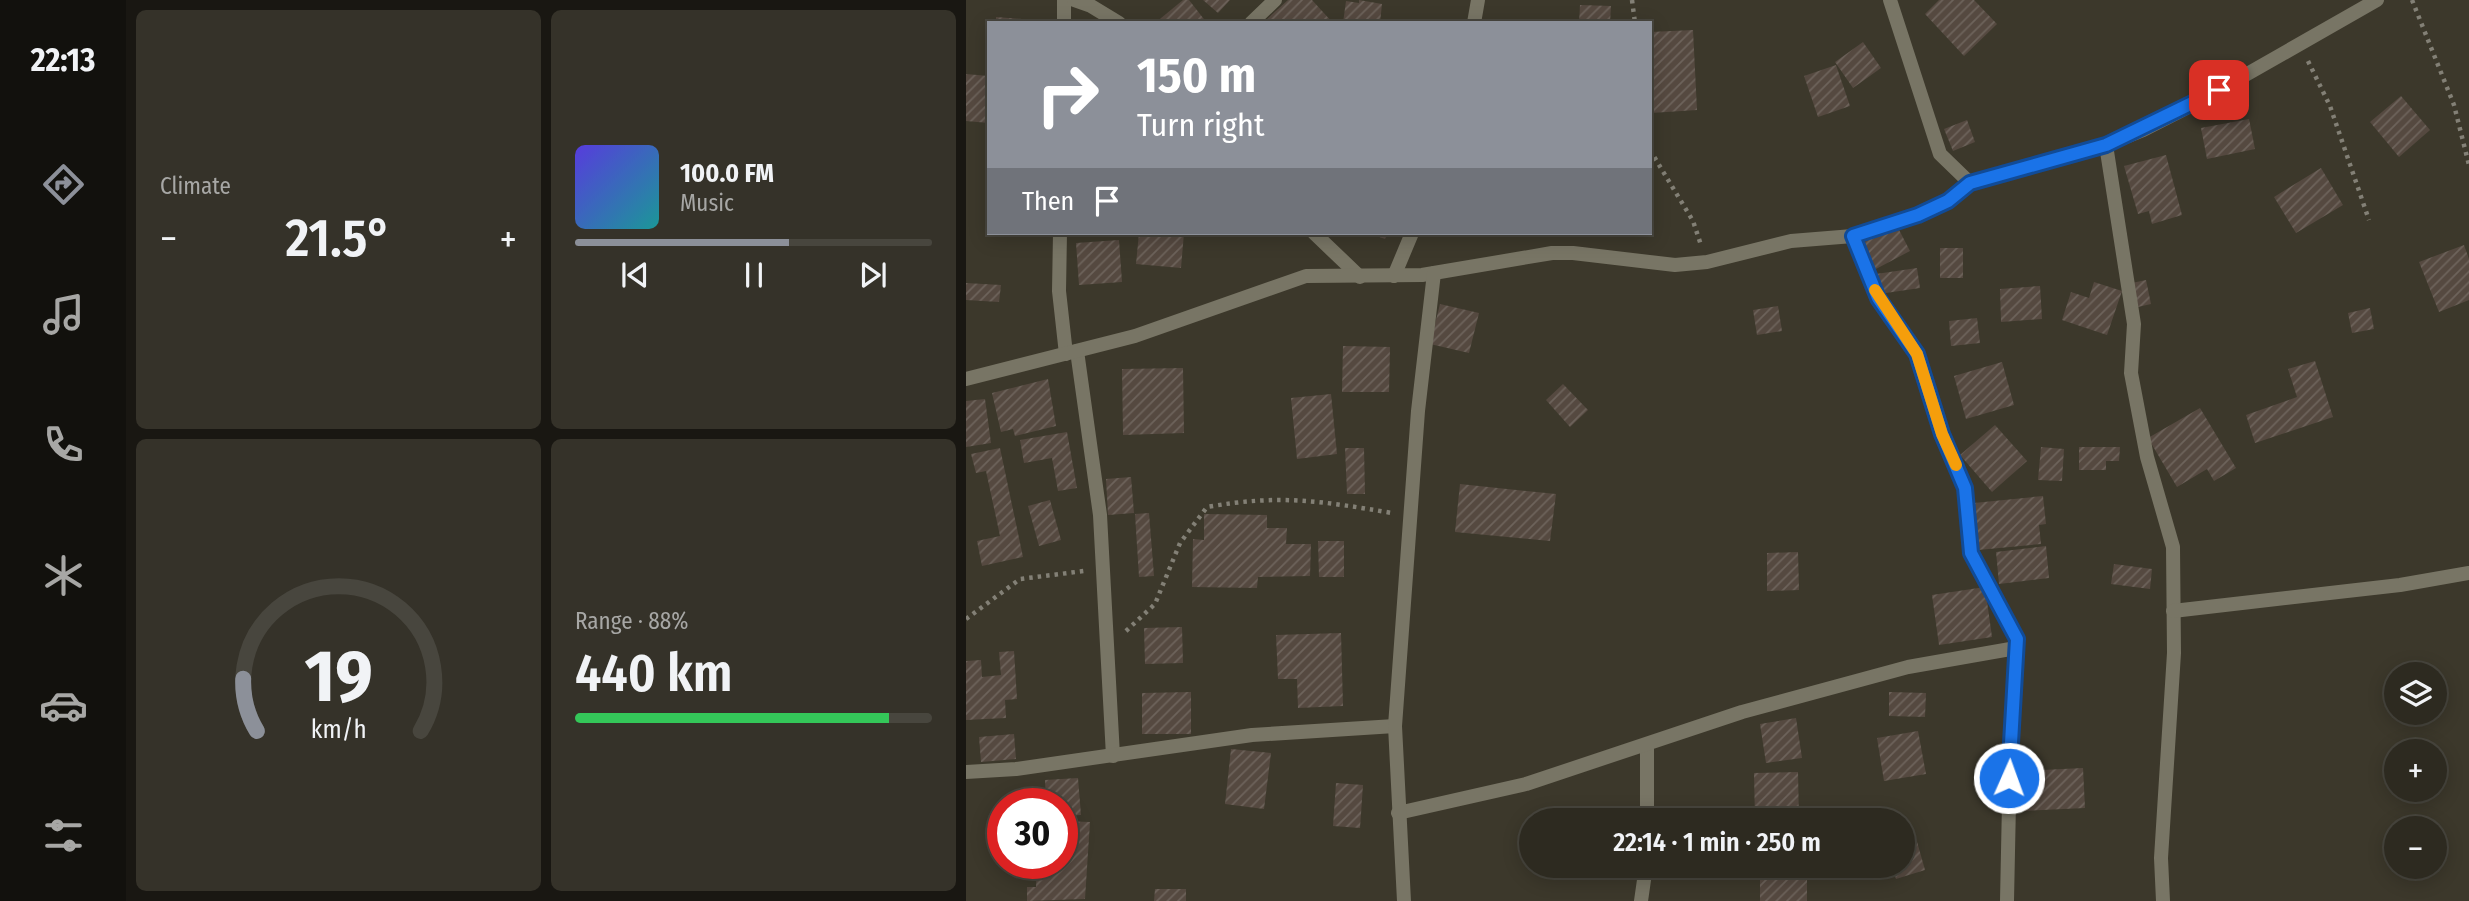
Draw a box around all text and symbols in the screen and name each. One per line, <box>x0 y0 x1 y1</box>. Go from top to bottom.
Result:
text: 22:13 <box>31 41 95 79</box>
text: 150 m <box>1137 46 1256 105</box>
icon: right <box>1022 49 1113 140</box>
pin <box>2189 60 2249 120</box>
icon: arrive <box>2200 71 2238 109</box>
text: Turn right <box>1137 106 1264 144</box>
text: 100.0 FM <box>680 158 774 189</box>
icon: directions <box>39 160 88 209</box>
text: Climate <box>160 172 231 200</box>
icon: arrive <box>1088 182 1126 220</box>
text: Then <box>1022 186 1074 217</box>
text: Music <box>680 189 734 217</box>
text: 21.5° <box>286 207 391 270</box>
text: − <box>160 216 177 262</box>
text: + <box>500 216 517 262</box>
icon: previous <box>616 256 654 294</box>
icon: pause <box>735 256 773 294</box>
icon: next <box>854 256 892 294</box>
icon: music <box>39 290 88 339</box>
icon: phone <box>39 420 88 469</box>
icon: climate <box>39 551 88 600</box>
text: Range · 88% <box>575 607 688 635</box>
text: 19 <box>304 633 373 720</box>
text: 440 km <box>575 642 733 705</box>
map controls <box>2384 662 2447 879</box>
button: layers <box>2384 662 2447 725</box>
icon: car <box>39 681 88 730</box>
text: km/h <box>311 715 366 745</box>
button: + <box>2384 739 2447 802</box>
position arrow <box>1972 741 2046 815</box>
speed limit sign: 30 <box>987 788 1078 879</box>
icon: filters <box>39 811 88 860</box>
button: − <box>2384 816 2447 879</box>
text: 22:14 · 1 min · 250 m <box>1613 827 1821 858</box>

